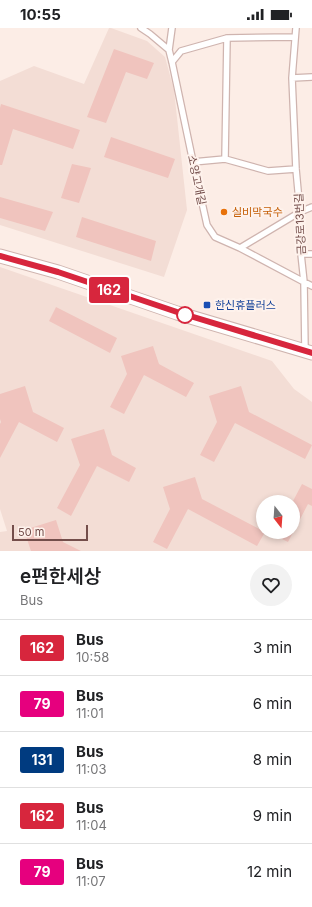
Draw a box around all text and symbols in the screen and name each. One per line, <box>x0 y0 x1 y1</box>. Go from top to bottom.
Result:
text: 10:55 <box>20 5 61 24</box>
street label: 소양고개길 <box>185 154 209 206</box>
street label: 금강로13번길 <box>291 193 309 255</box>
place label: 실비막국수 <box>232 205 283 219</box>
marker: 실비막국수 <box>219 207 229 217</box>
line badge: 162 <box>86 277 132 303</box>
text: 162 <box>97 281 121 298</box>
place label: 한신휴플러스 <box>215 298 276 312</box>
marker: 한신휴플러스 <box>202 300 212 310</box>
unlabelled marker <box>176 306 194 324</box>
north arrow <box>256 495 300 539</box>
map controls <box>256 495 300 539</box>
scale bar <box>12 523 88 542</box>
text: 50 m <box>18 525 44 539</box>
button: heart <box>250 564 292 606</box>
text: e편한세상 <box>20 565 101 588</box>
text: Bus <box>20 592 43 608</box>
text: Bus <box>76 630 104 649</box>
text: 3 min <box>253 638 292 657</box>
text: 162 <box>30 639 54 656</box>
text: 10:58 <box>76 649 109 665</box>
text: Bus <box>76 686 104 705</box>
text: 6 min <box>253 694 292 713</box>
text: 79 <box>33 695 51 712</box>
text: 11:01 <box>76 705 104 721</box>
text: Bus <box>76 742 104 761</box>
text: 8 min <box>253 750 292 769</box>
text: 131 <box>31 751 53 768</box>
text: 11:03 <box>76 761 107 777</box>
text: Bus <box>76 798 104 817</box>
text: 9 min <box>253 806 292 825</box>
text: 162 <box>30 807 54 824</box>
text: 11:04 <box>76 817 107 833</box>
text: Bus <box>76 854 104 873</box>
text: 12 min <box>247 862 292 881</box>
text: 79 <box>33 863 51 880</box>
text: 11:07 <box>76 873 106 889</box>

